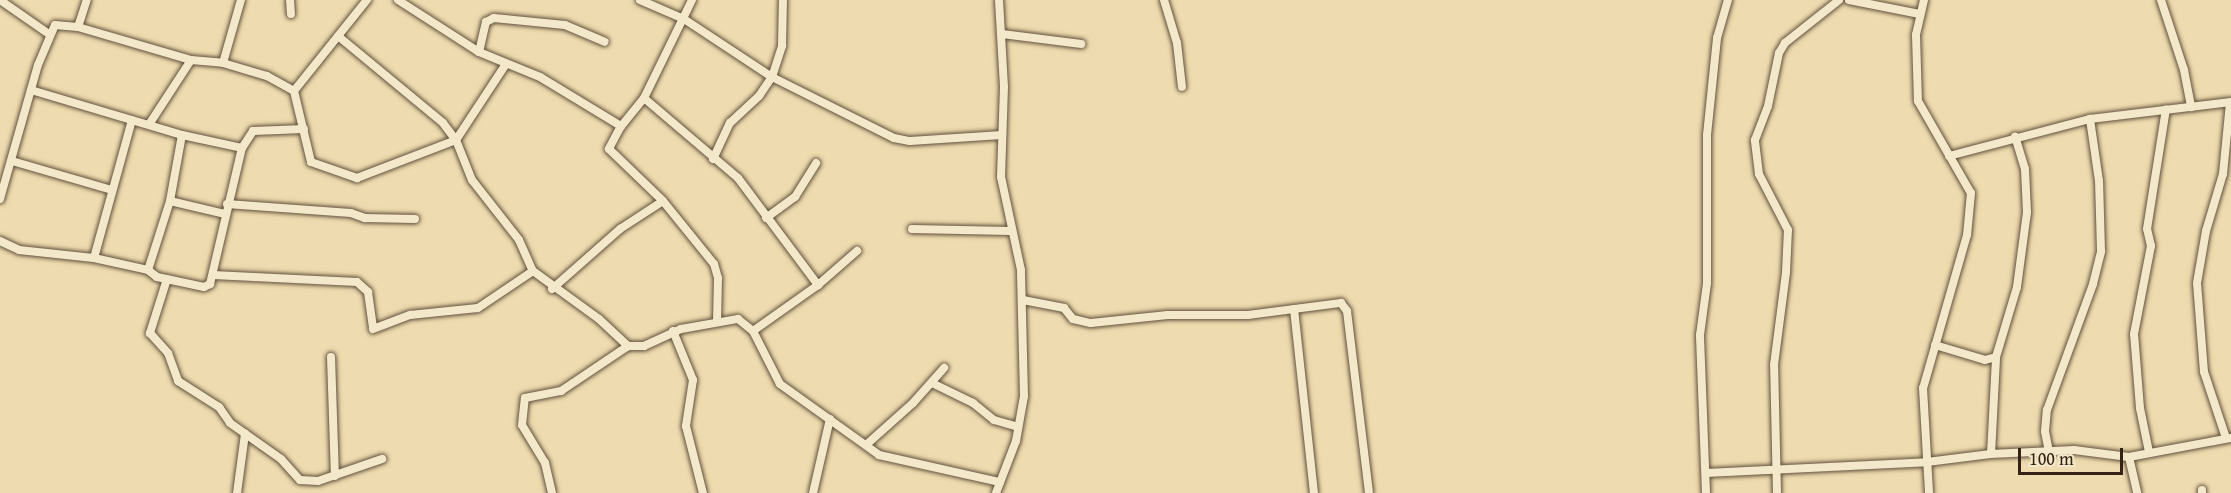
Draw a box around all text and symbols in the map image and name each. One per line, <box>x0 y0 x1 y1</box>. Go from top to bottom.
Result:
scale bar <box>2021 436 2126 474</box>
text: 100 m <box>2029 445 2074 472</box>

